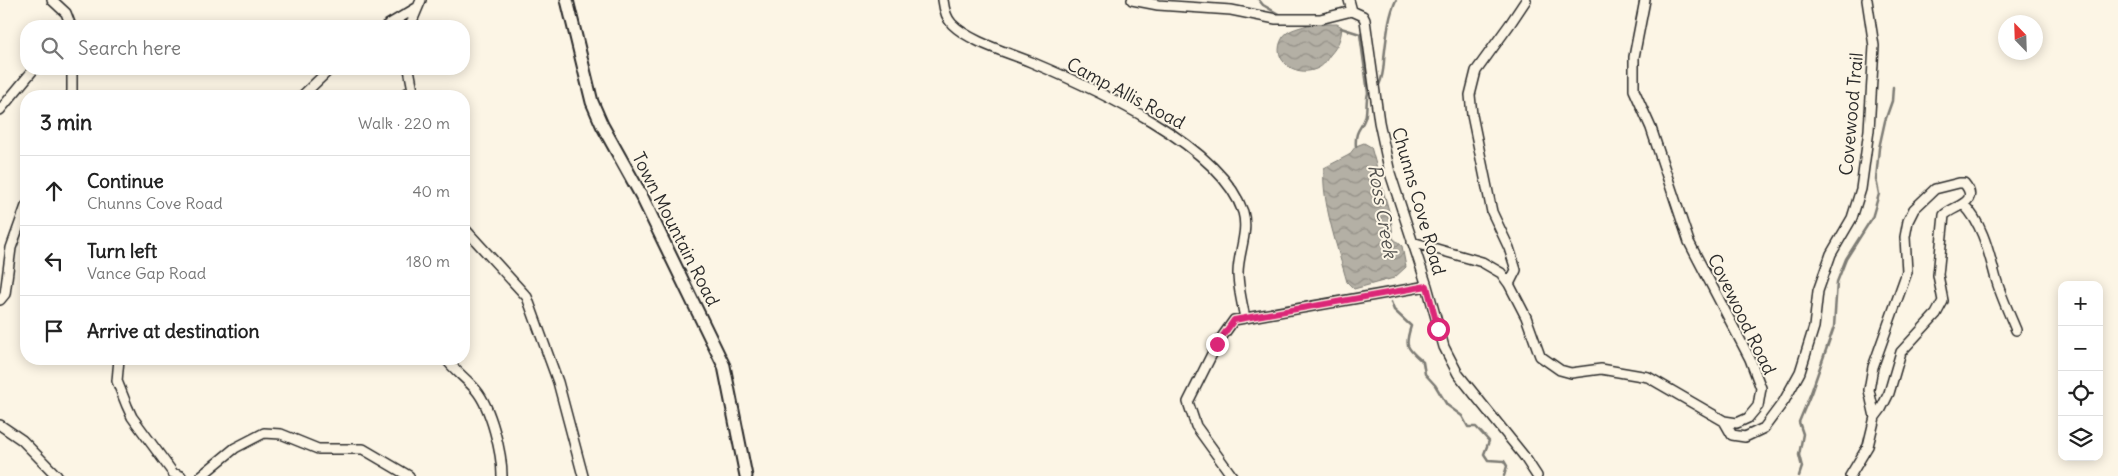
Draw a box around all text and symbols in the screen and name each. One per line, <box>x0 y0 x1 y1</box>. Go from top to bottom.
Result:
north arrow <box>1998 15 2043 60</box>
search box <box>20 20 470 75</box>
icon: search <box>38 34 66 62</box>
text: Search here <box>78 36 181 60</box>
street label: Camp Allis Road <box>1063 52 1189 134</box>
street label: Covewood Trail <box>1834 52 1868 176</box>
text: 3 min <box>40 109 92 136</box>
text: Walk · 220 m <box>358 113 450 133</box>
street label: Chunns Cove Road <box>1387 124 1451 278</box>
street label: Town Mountain Road <box>627 148 725 310</box>
water label: Ross Creek <box>1363 163 1403 261</box>
text: Continue <box>87 169 164 193</box>
icon: ahead <box>40 177 68 205</box>
text: 40 m <box>412 181 450 201</box>
text: Chunns Cove Road <box>87 193 223 213</box>
text: Turn left <box>87 239 157 263</box>
icon: left <box>40 247 68 275</box>
street label: Covewood Road <box>1703 250 1781 379</box>
text: 180 m <box>406 251 450 271</box>
text: Vance Gap Road <box>87 263 206 283</box>
map controls <box>2058 281 2103 461</box>
button: + <box>2058 281 2103 326</box>
icon: arrive <box>40 317 68 345</box>
route start <box>1427 318 1450 341</box>
text: Arrive at destination <box>87 319 260 343</box>
button: − <box>2058 326 2103 371</box>
route end <box>1206 333 1229 356</box>
button: locate <box>2058 371 2103 416</box>
button: layers <box>2058 416 2103 461</box>

